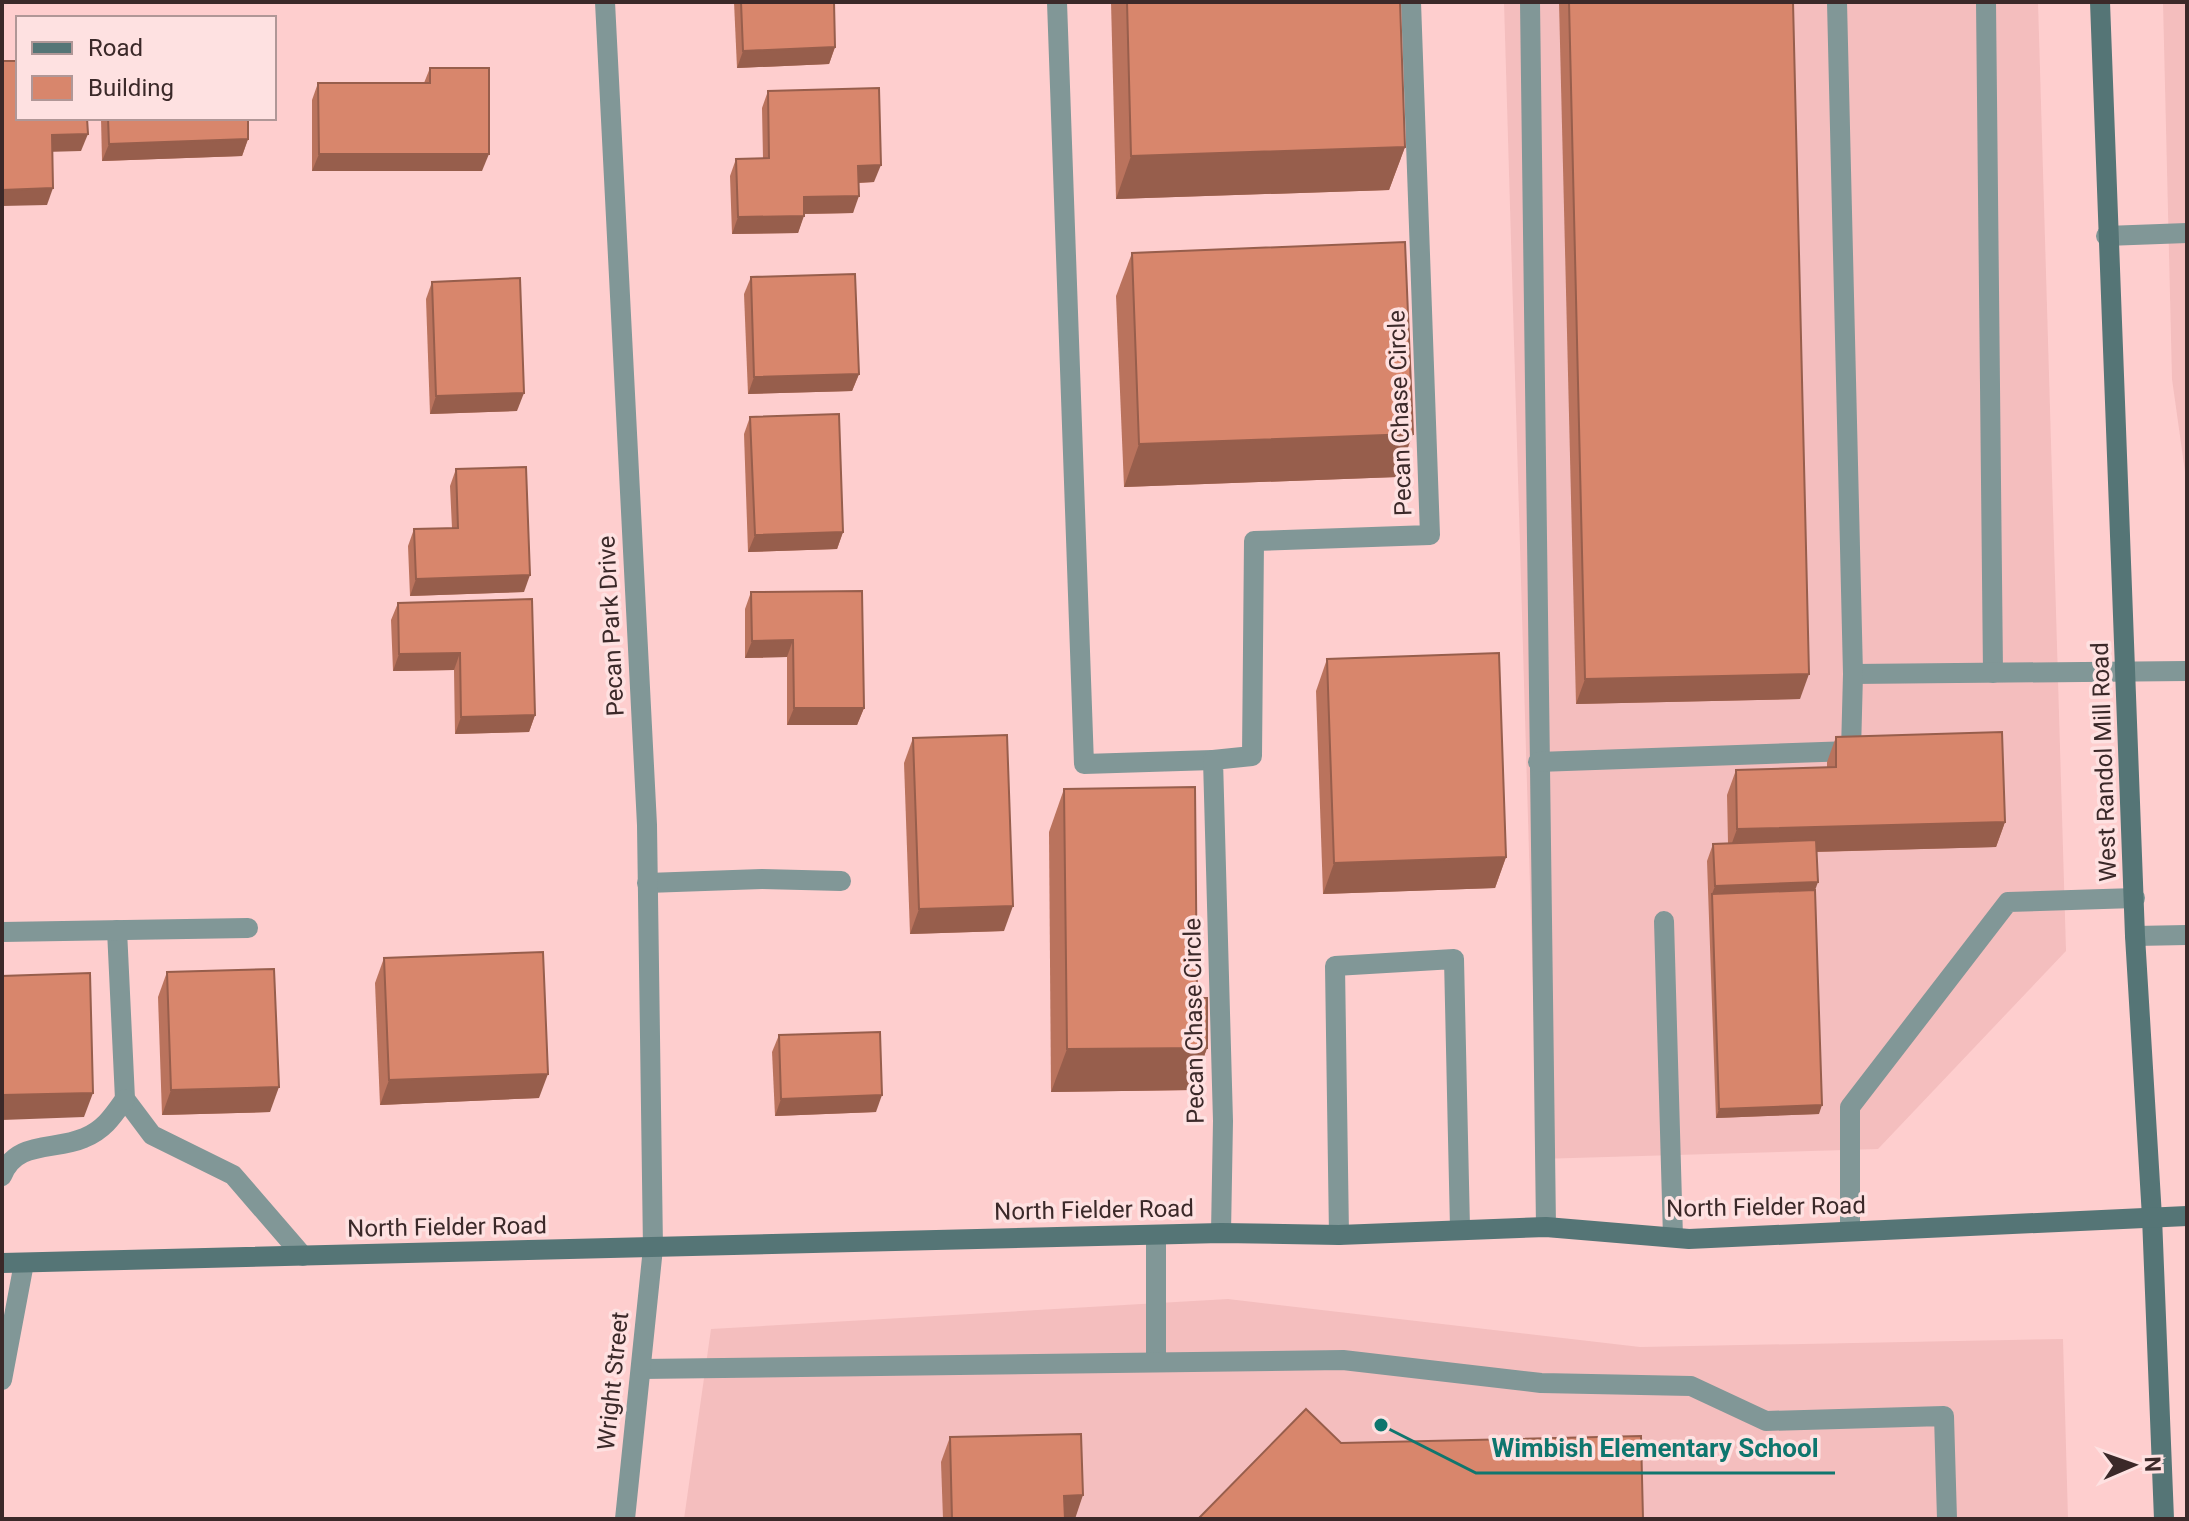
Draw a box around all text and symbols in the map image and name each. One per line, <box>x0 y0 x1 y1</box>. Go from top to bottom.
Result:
legend <box>16 16 276 120</box>
text: Road <box>88 34 143 62</box>
text: Building <box>88 74 174 102</box>
street label: Pecan Chase Circle <box>1382 310 1418 516</box>
street label: Pecan Park Drive <box>592 535 630 717</box>
street label: West Randol Mill Road <box>2086 642 2122 882</box>
street label: Pecan Chase Circle <box>1178 918 1210 1124</box>
street label: North Fielder Road <box>1666 1191 1866 1223</box>
street label: North Fielder Road <box>994 1194 1194 1226</box>
street label: North Fielder Road <box>347 1211 547 1243</box>
street label: Wright Street <box>592 1310 634 1452</box>
callout: Wimbish Elementary School <box>1476 1423 1835 1473</box>
north arrow <box>2093 1425 2173 1505</box>
text: Wimbish Elementary School <box>1491 1433 1819 1463</box>
text: N <box>2140 1456 2165 1473</box>

